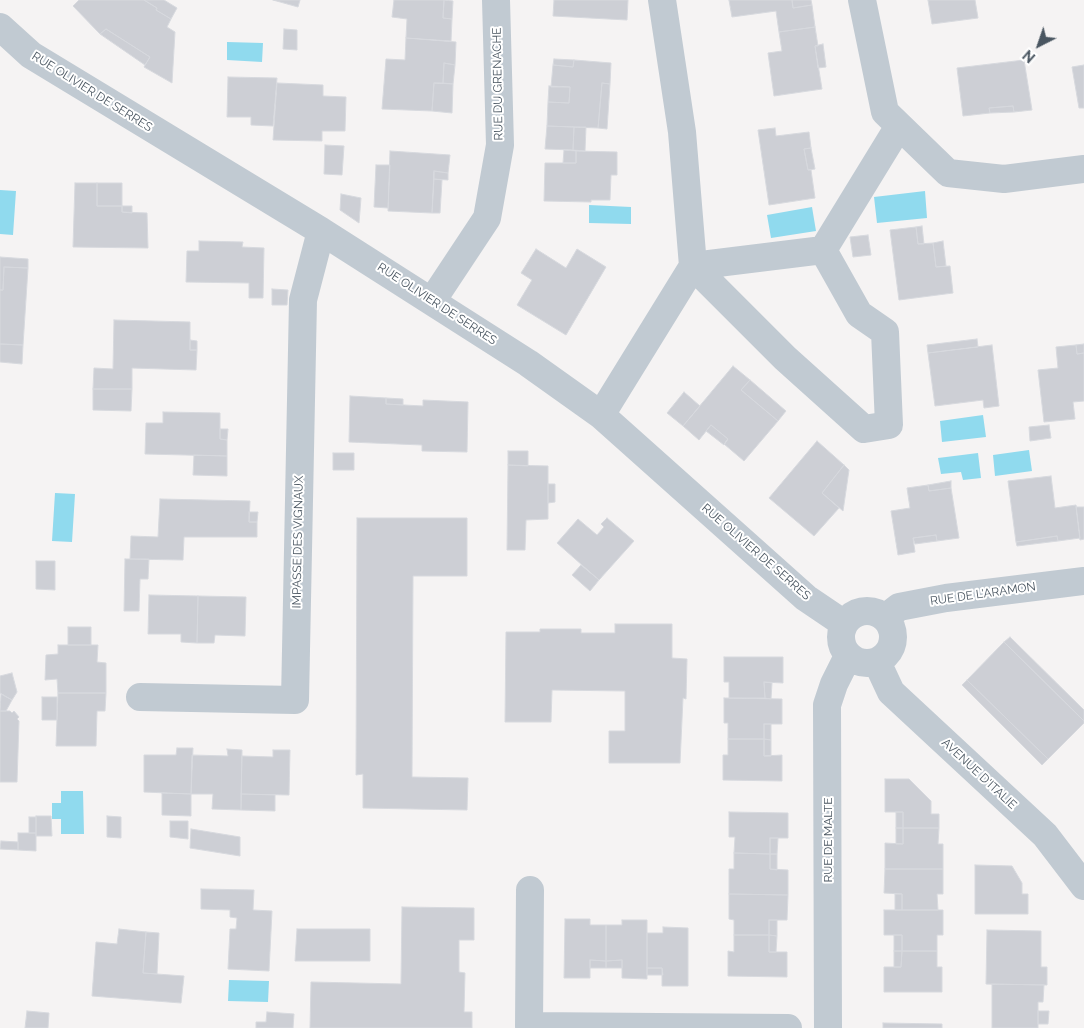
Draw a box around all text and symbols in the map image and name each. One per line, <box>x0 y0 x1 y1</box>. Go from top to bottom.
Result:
north arrow <box>1014 20 1064 70</box>
street label: RUE DU GRENACHE <box>490 27 506 141</box>
text: N <box>1020 47 1038 66</box>
street label: RUE OLIVIER DE SERRES <box>29 49 155 135</box>
street label: RUE OLIVIER DE SERRES <box>375 260 499 348</box>
street label: IMPASSE DES VIGNAUX <box>290 475 306 609</box>
street label: RUE OLIVIER DE SERRES <box>699 501 813 603</box>
street label: RUE DE L'ARAMON <box>929 579 1037 609</box>
street label: AVENUE D'ITALIE <box>938 736 1020 812</box>
street label: RUE DE MALTE <box>821 797 835 883</box>

